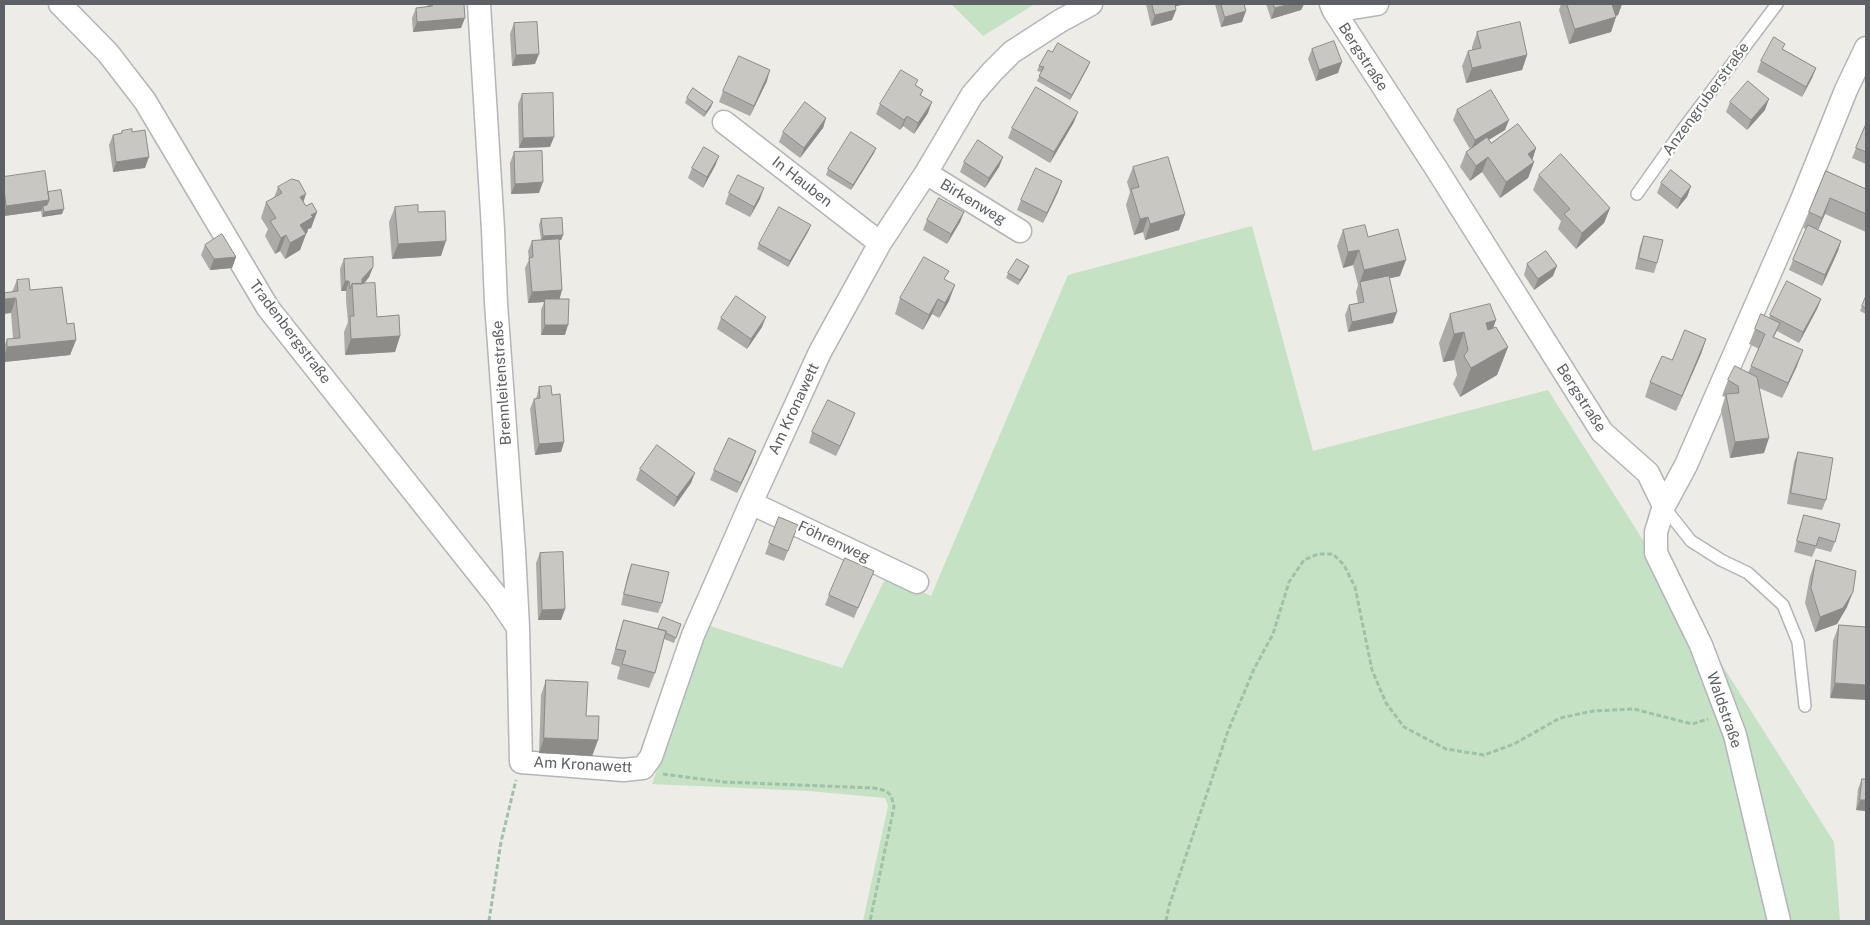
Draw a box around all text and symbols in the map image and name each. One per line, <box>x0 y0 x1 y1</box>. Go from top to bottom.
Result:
street label: Bergstraße <box>1334 19 1392 95</box>
street label: Anzengruberstraße <box>1659 39 1753 159</box>
street label: In Hauben <box>768 153 836 211</box>
street label: Birkenweg <box>937 175 1009 229</box>
street label: Tradenbergstraße <box>245 277 335 387</box>
street label: Brennleitenstraße <box>489 320 515 446</box>
street label: Am Kronawett <box>765 360 823 458</box>
street label: Bergstraße <box>1552 360 1610 436</box>
street label: Föhrenweg <box>795 517 873 567</box>
street label: Waldstraße <box>1703 669 1745 751</box>
street label: Am Kronawett <box>533 753 633 777</box>

